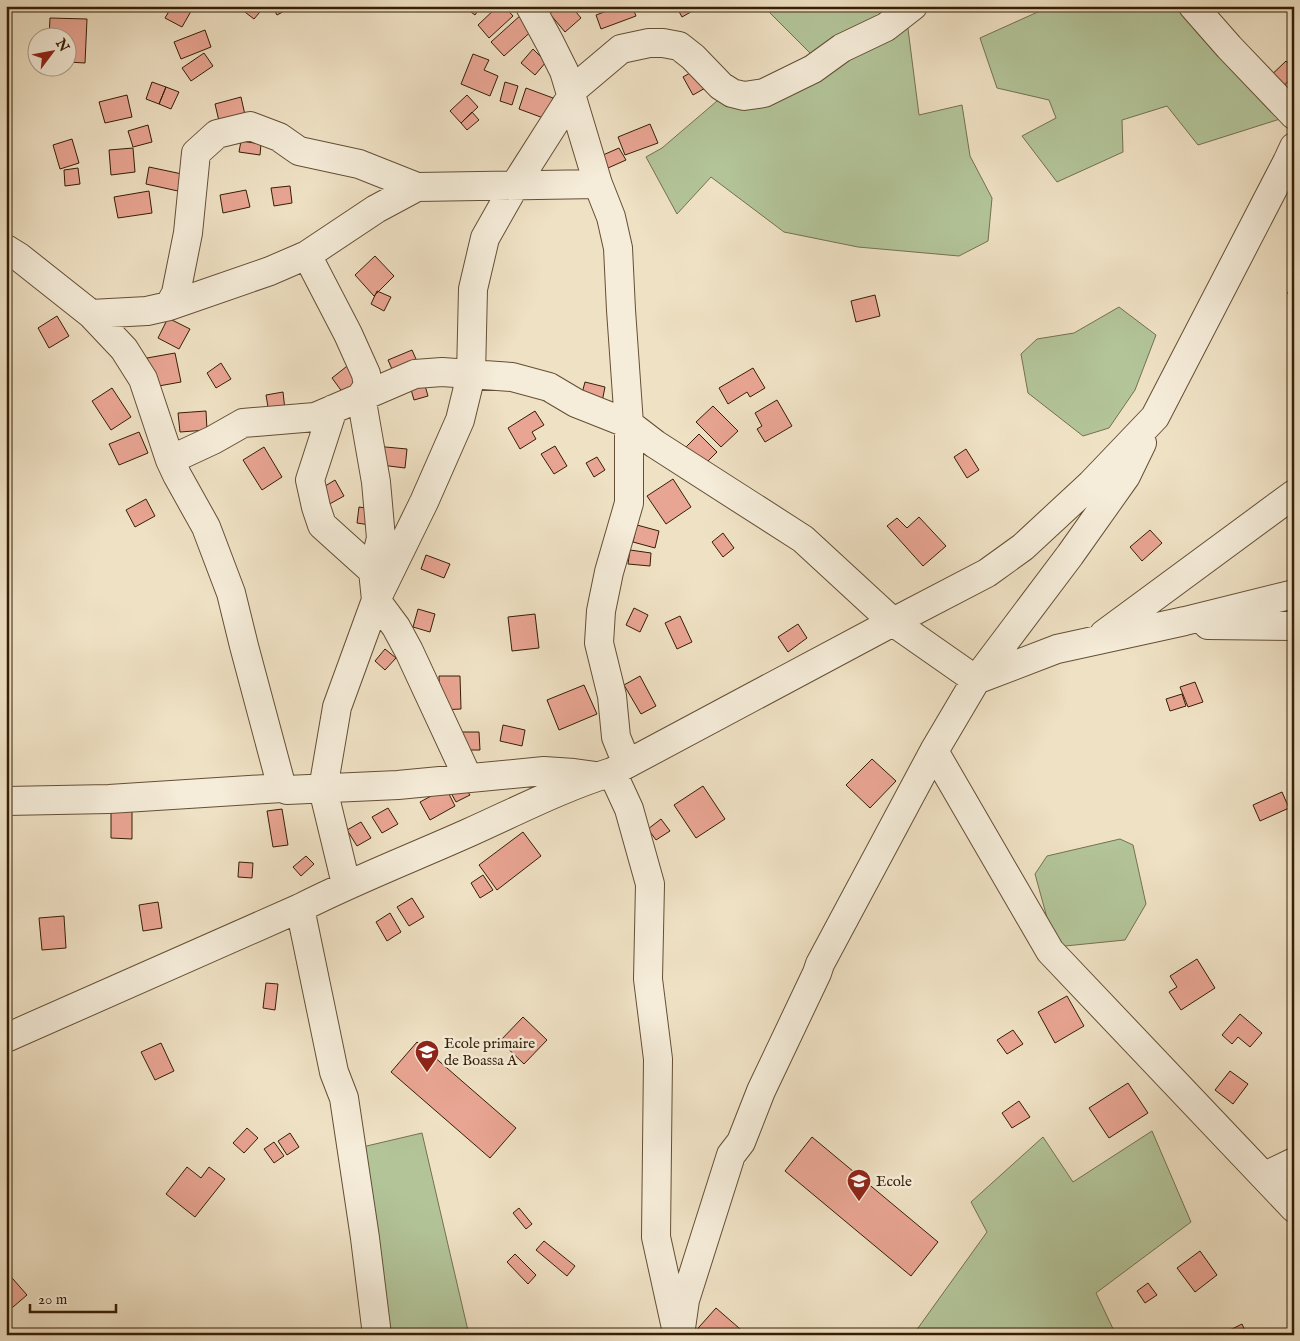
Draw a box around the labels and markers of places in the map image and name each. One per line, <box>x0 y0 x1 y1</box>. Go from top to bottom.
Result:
place label: Ecole primaire de Boassa A <box>444 1034 535 1070</box>
school or university icon: Ecole primaire de Boassa A <box>414 1039 440 1073</box>
school or university icon: Ecole <box>846 1168 872 1202</box>
place label: Ecole <box>876 1172 912 1191</box>

